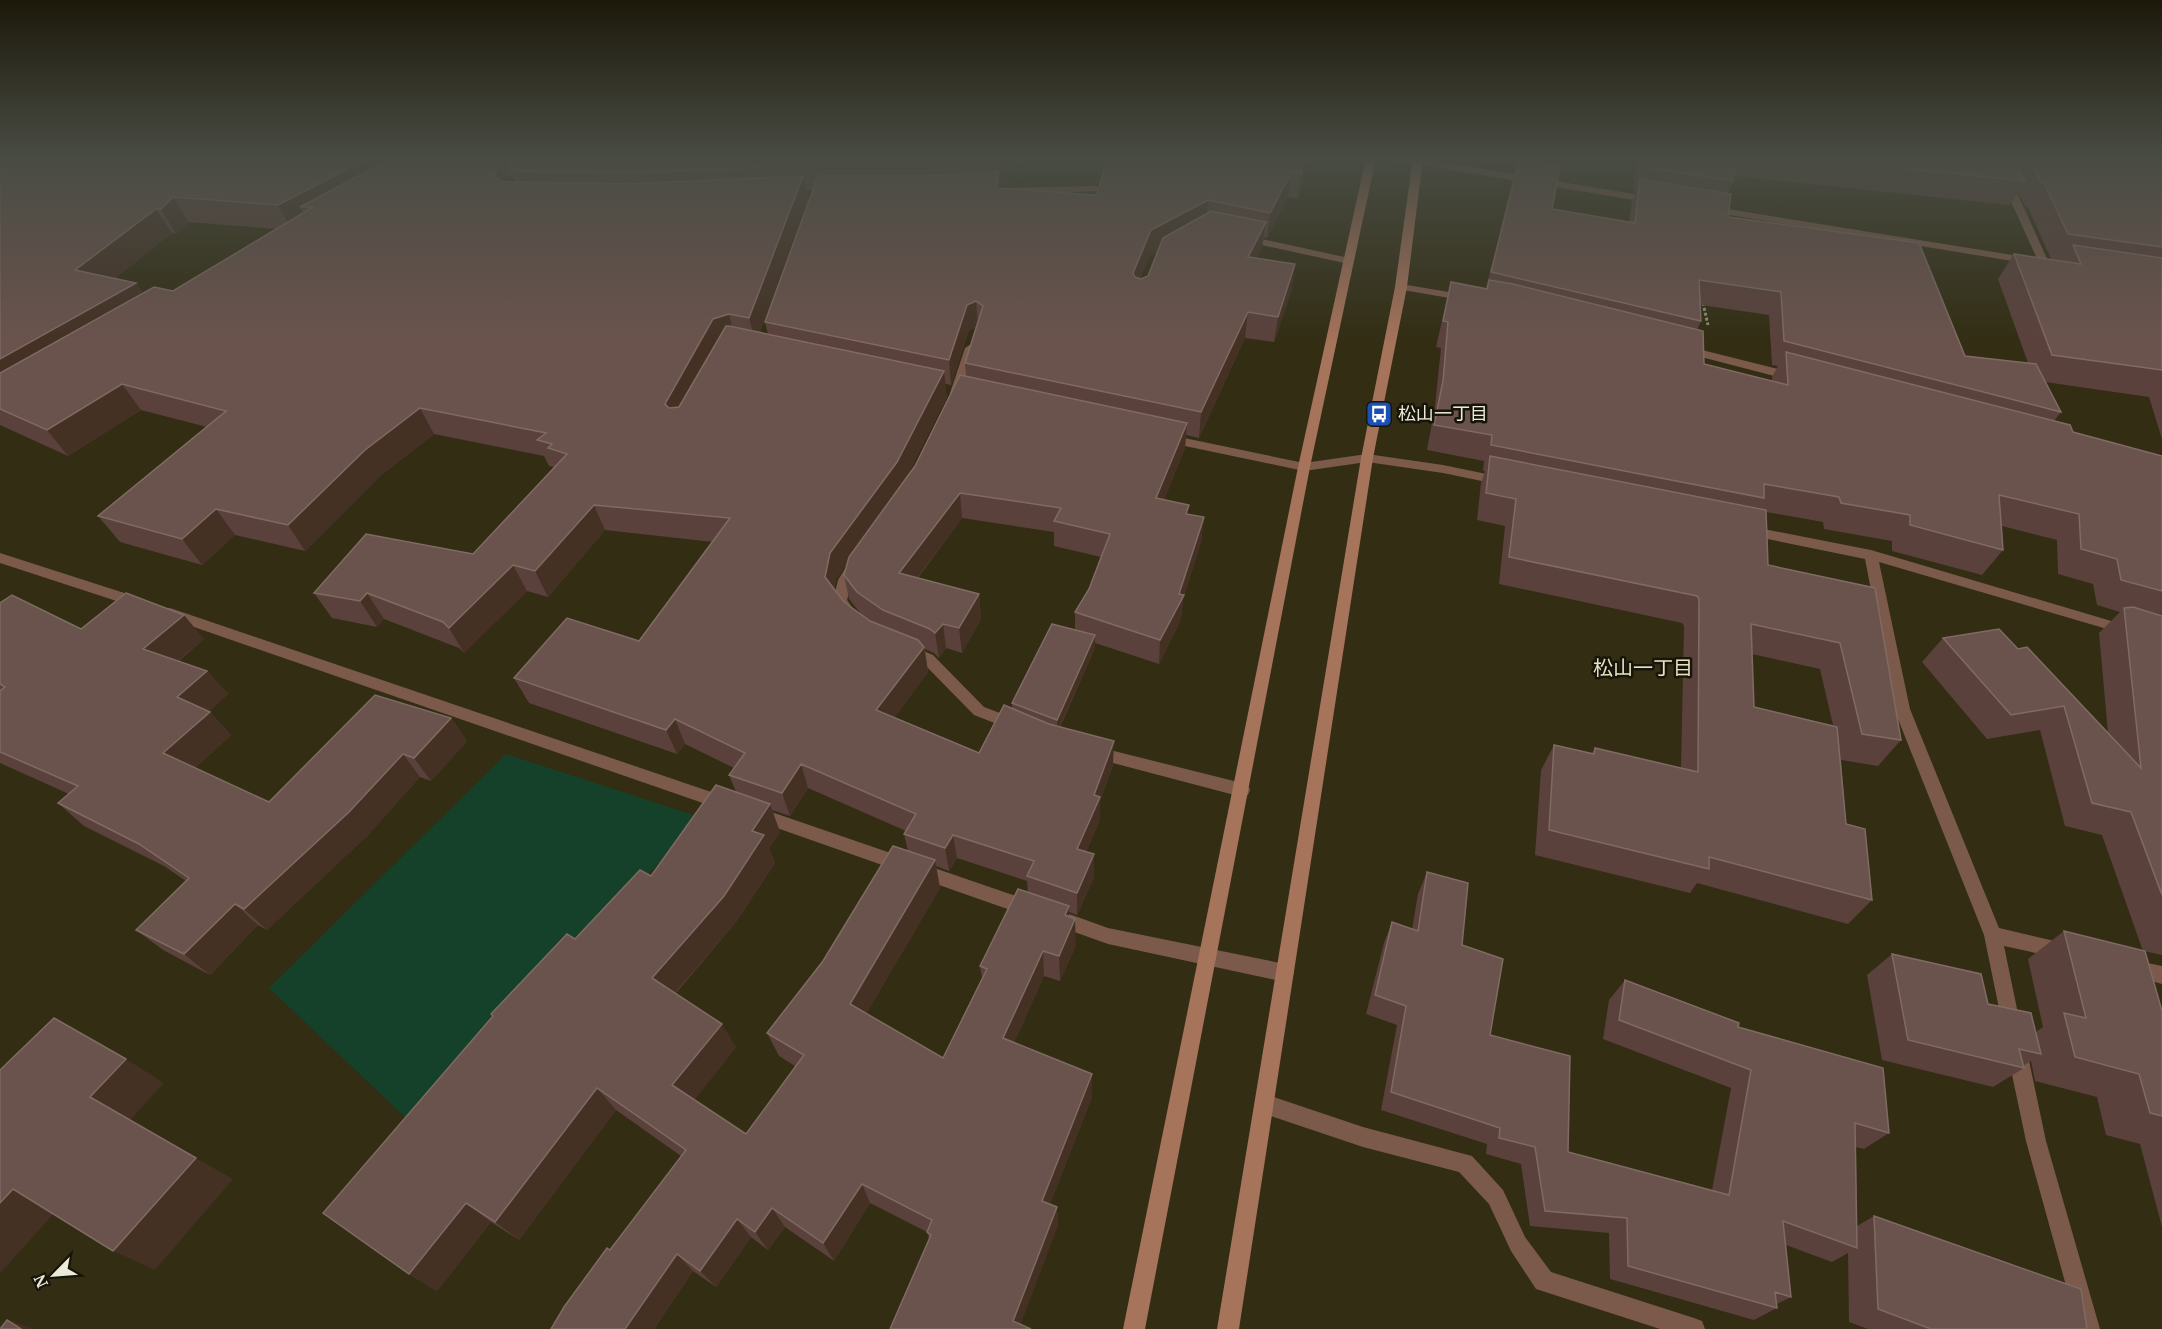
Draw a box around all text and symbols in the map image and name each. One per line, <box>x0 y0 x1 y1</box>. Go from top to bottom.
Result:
bus stop icon: 松山一丁目 <box>1364 399 1394 429</box>
place label: 松山一丁目 <box>1398 401 1488 425</box>
district label: 松山一丁目 <box>1593 654 1693 681</box>
north arrow <box>24 1245 84 1305</box>
text: N <box>28 1271 53 1291</box>

